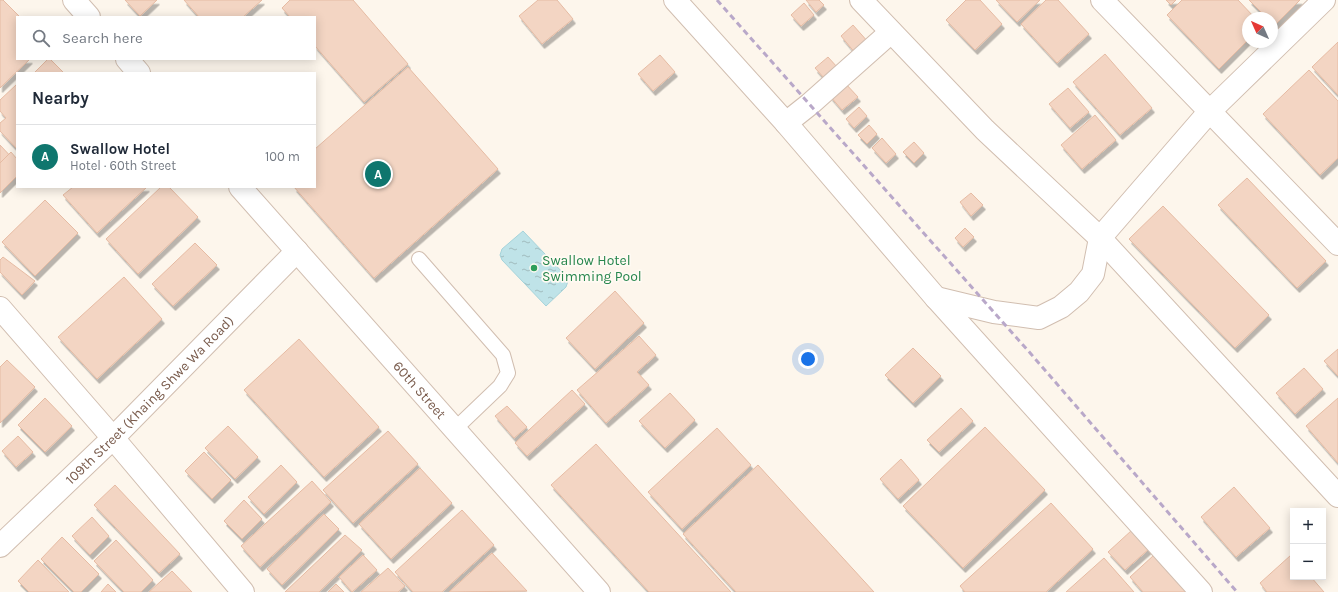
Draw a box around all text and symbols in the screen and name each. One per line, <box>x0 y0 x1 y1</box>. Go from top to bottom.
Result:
north arrow <box>1242 12 1278 48</box>
search box <box>16 16 316 60</box>
icon: search <box>30 27 52 49</box>
text: Search here <box>62 29 143 47</box>
text: Nearby <box>32 88 89 108</box>
text: Swallow Hotel <box>70 140 170 158</box>
text: A <box>41 149 49 164</box>
text: 100 m <box>265 149 300 164</box>
text: Hotel · 60th Street <box>70 158 176 173</box>
pin: A <box>365 159 391 189</box>
place label: Swallow Hotel Swimming Pool <box>542 252 642 285</box>
marker: Swallow Hotel Swimming Pool <box>529 263 539 273</box>
street label: 109th Street (Khaing Shwe Wa Road) <box>62 312 237 488</box>
your location <box>798 349 818 369</box>
street label: 60th Street <box>390 357 450 422</box>
map controls <box>1290 508 1326 580</box>
button: + <box>1290 508 1326 544</box>
button: − <box>1290 544 1326 580</box>

